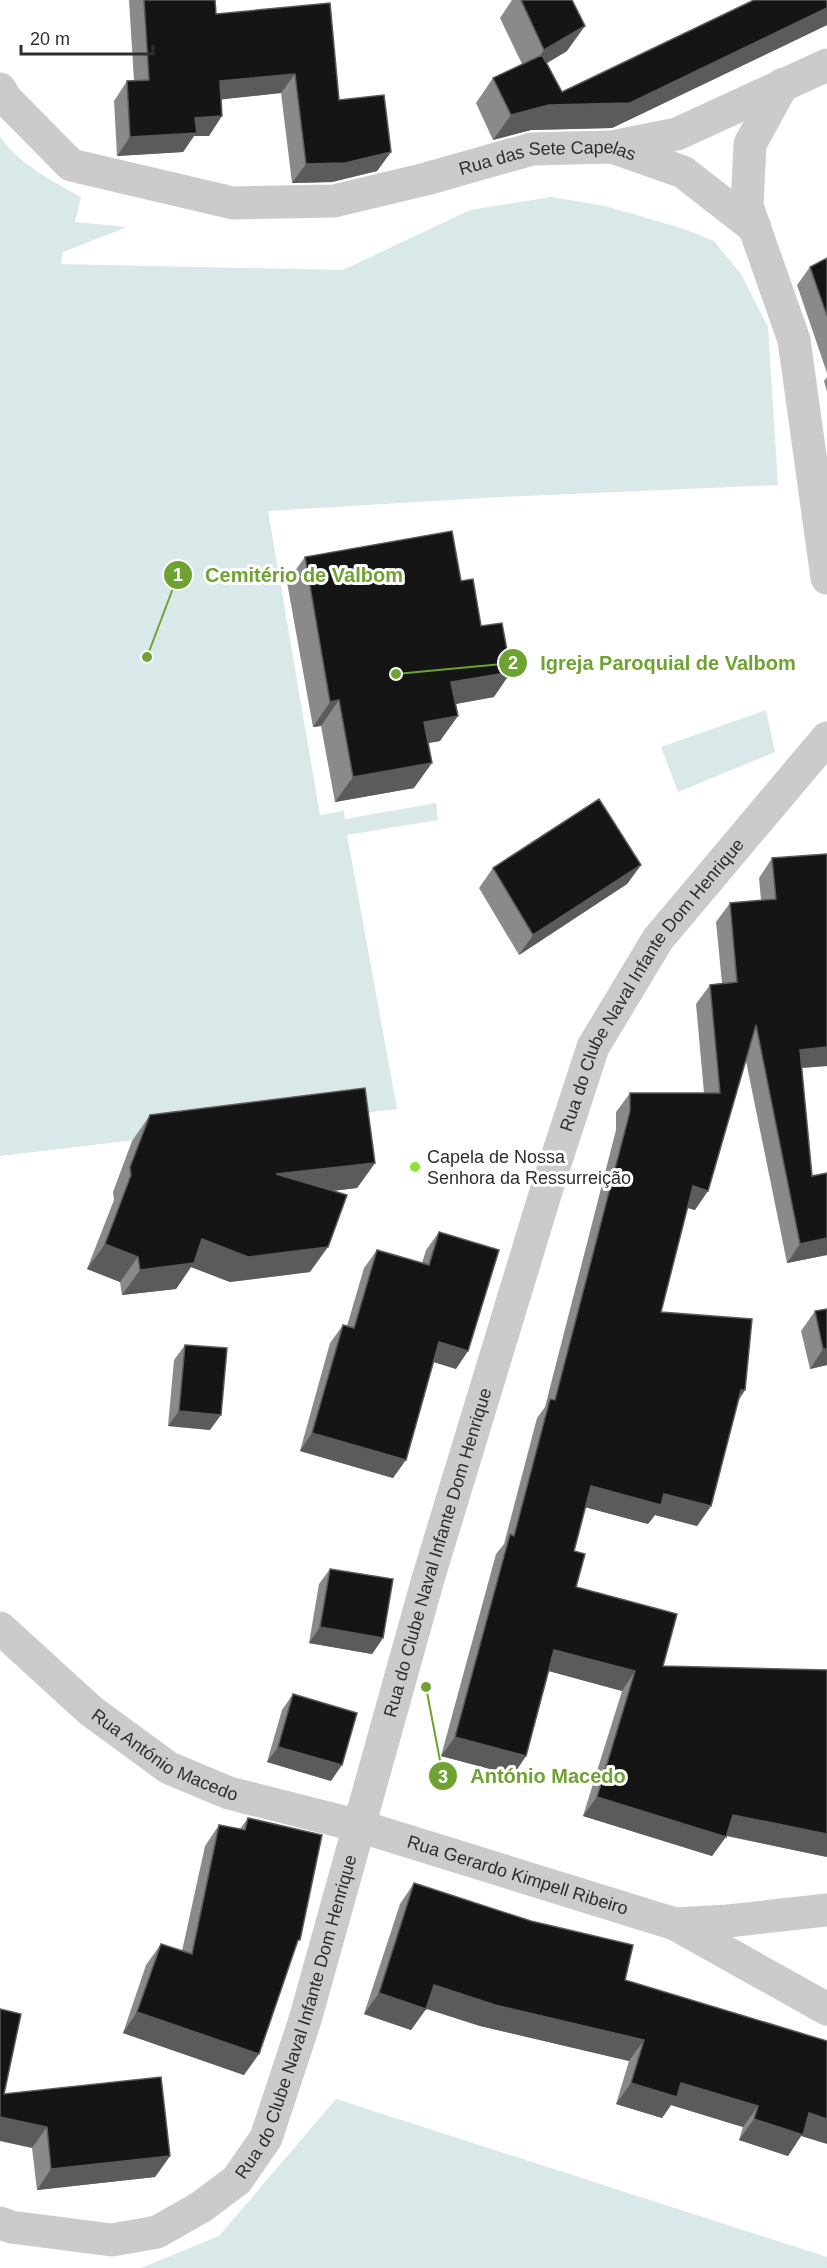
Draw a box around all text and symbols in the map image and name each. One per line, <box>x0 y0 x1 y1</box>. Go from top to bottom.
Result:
scale bar <box>21 18 153 56</box>
text: 20 m <box>30 29 70 49</box>
street label: Rua das Sete Capelas <box>457 137 639 179</box>
callout: Cemitério de Valbom <box>163 556 415 594</box>
text: Cemitério de Valbom <box>205 564 403 586</box>
text: 1 <box>173 565 183 585</box>
callout: Igreja Paroquial de Valbom <box>498 644 808 682</box>
text: Igreja Paroquial de Valbom <box>540 652 796 674</box>
text: 2 <box>508 653 518 673</box>
street label: Rua do Clube Naval Infante Dom Henrique <box>556 834 748 1134</box>
place label: Capela de Nossa Senhora da Ressurreição <box>427 1147 631 1188</box>
marker: Capela de Nossa Senhora da Ressurreição <box>408 1160 422 1174</box>
street label: Rua do Clube Naval Infante Dom Henrique <box>380 1385 496 1720</box>
street label: Rua António Macedo <box>88 1705 240 1805</box>
callout: António Macedo <box>428 1757 638 1795</box>
text: António Macedo <box>470 1765 626 1787</box>
text: 3 <box>438 1767 448 1787</box>
street label: Rua Gerardo Kimpell Ribeiro <box>405 1832 631 1919</box>
street label: Rua do Clube Naval Infante Dom Henrique <box>231 1853 361 2182</box>

